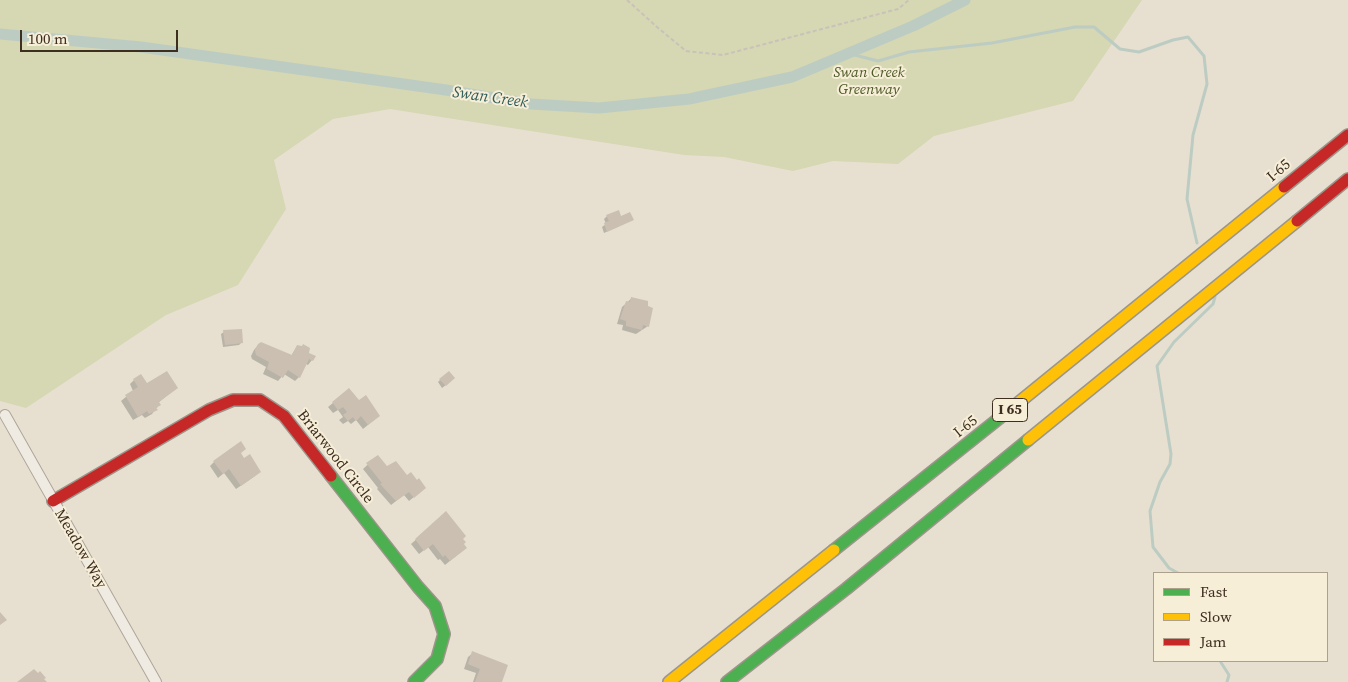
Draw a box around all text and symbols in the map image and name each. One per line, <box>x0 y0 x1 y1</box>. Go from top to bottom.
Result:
scale bar <box>22 20 180 52</box>
text: 100 m <box>28 28 68 49</box>
park label: Swan Creek Greenway <box>833 64 905 99</box>
water label: Swan Creek <box>451 83 529 113</box>
street label: I-65 <box>1264 156 1294 186</box>
road number: I 65 <box>992 398 1028 422</box>
street label: Briarwood Circle <box>293 407 377 507</box>
street label: I-65 <box>951 412 981 442</box>
street label: Meadow Way <box>50 506 110 592</box>
legend <box>1153 572 1328 662</box>
text: Fast <box>1200 581 1227 602</box>
text: Slow <box>1200 606 1232 627</box>
text: Jam <box>1200 631 1226 652</box>

